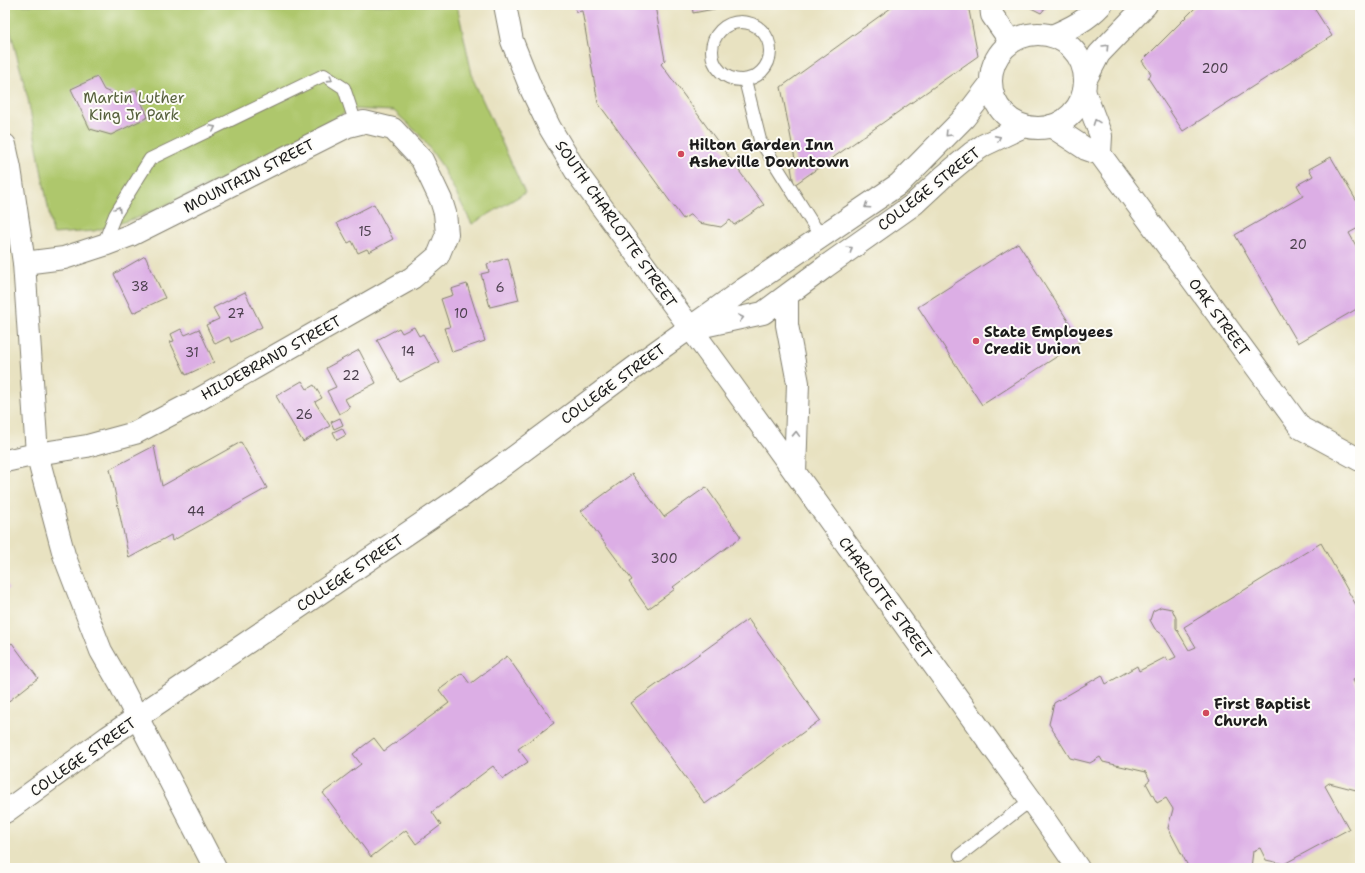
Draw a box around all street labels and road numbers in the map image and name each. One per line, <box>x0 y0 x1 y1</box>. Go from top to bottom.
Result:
street label: MOUNTAIN STREET <box>180 134 318 218</box>
street label: SOUTH CHARLOTTE STREET <box>551 137 681 311</box>
street label: COLLEGE STREET <box>874 143 984 235</box>
street label: OAK STREET <box>1184 274 1254 360</box>
street label: HILDEBRAND STREET <box>197 311 345 405</box>
street label: COLLEGE STREET <box>557 339 669 429</box>
street label: COLLEGE STREET <box>293 530 407 616</box>
street label: CHARLOTTE STREET <box>834 533 936 663</box>
street label: COLLEGE STREET <box>26 713 140 801</box>

